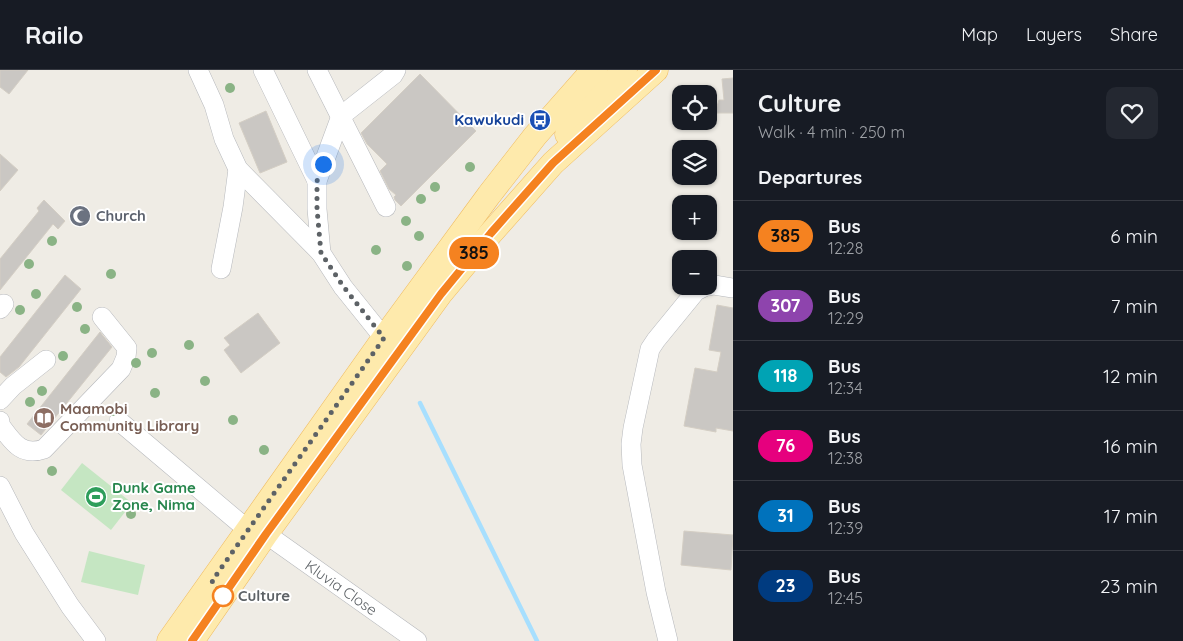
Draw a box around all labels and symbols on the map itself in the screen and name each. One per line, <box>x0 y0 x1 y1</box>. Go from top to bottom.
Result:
bus stop icon: Kawukudi <box>528 108 552 132</box>
place label: Kawukudi <box>454 110 524 129</box>
your location <box>311 152 336 177</box>
mosque icon: Church <box>68 204 92 228</box>
place label: Church <box>96 206 146 225</box>
line badge: 385 <box>445 237 503 269</box>
place label: Maamobi Community Library <box>60 399 199 435</box>
library icon: Maamobi Community Library <box>32 406 56 430</box>
place label: Dunk Game Zone, Nima <box>112 478 196 514</box>
sports icon: Dunk Game Zone, Nima <box>84 485 108 509</box>
street label: Kluvia Close <box>301 556 381 619</box>
marker: Culture <box>212 585 234 607</box>
place label: Culture <box>238 586 290 605</box>

